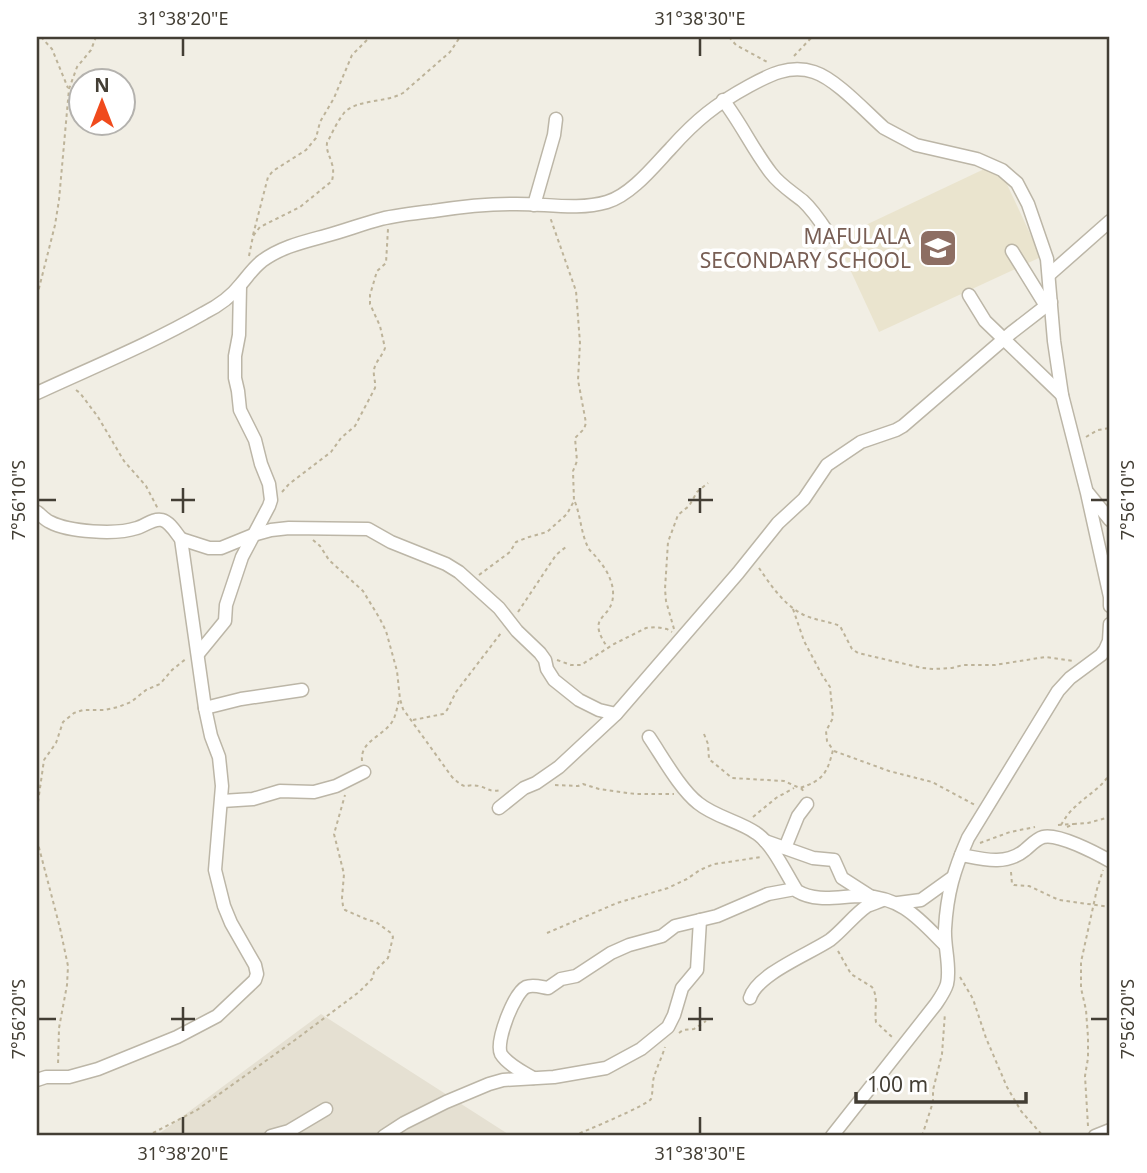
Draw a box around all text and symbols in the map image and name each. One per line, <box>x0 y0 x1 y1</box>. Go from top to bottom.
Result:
text: 31°38'20"E <box>138 6 228 30</box>
text: 31°38'30"E <box>655 6 745 30</box>
north arrow <box>66 66 136 136</box>
text: N <box>94 72 110 98</box>
place label: MAFULALA SECONDARY SCHOOL <box>700 222 912 274</box>
school or university icon: MAFULALA SECONDARY SCHOOL <box>917 227 959 269</box>
text: 7°56'10"S <box>6 460 30 540</box>
text: 7°56'10"S <box>1115 460 1139 540</box>
text: 7°56'20"S <box>6 979 30 1059</box>
text: 7°56'20"S <box>1115 979 1139 1059</box>
scale bar <box>856 1061 1026 1105</box>
text: 100 m <box>867 1070 928 1098</box>
text: 31°38'20"E <box>138 1141 228 1165</box>
text: 31°38'30"E <box>655 1141 745 1165</box>

